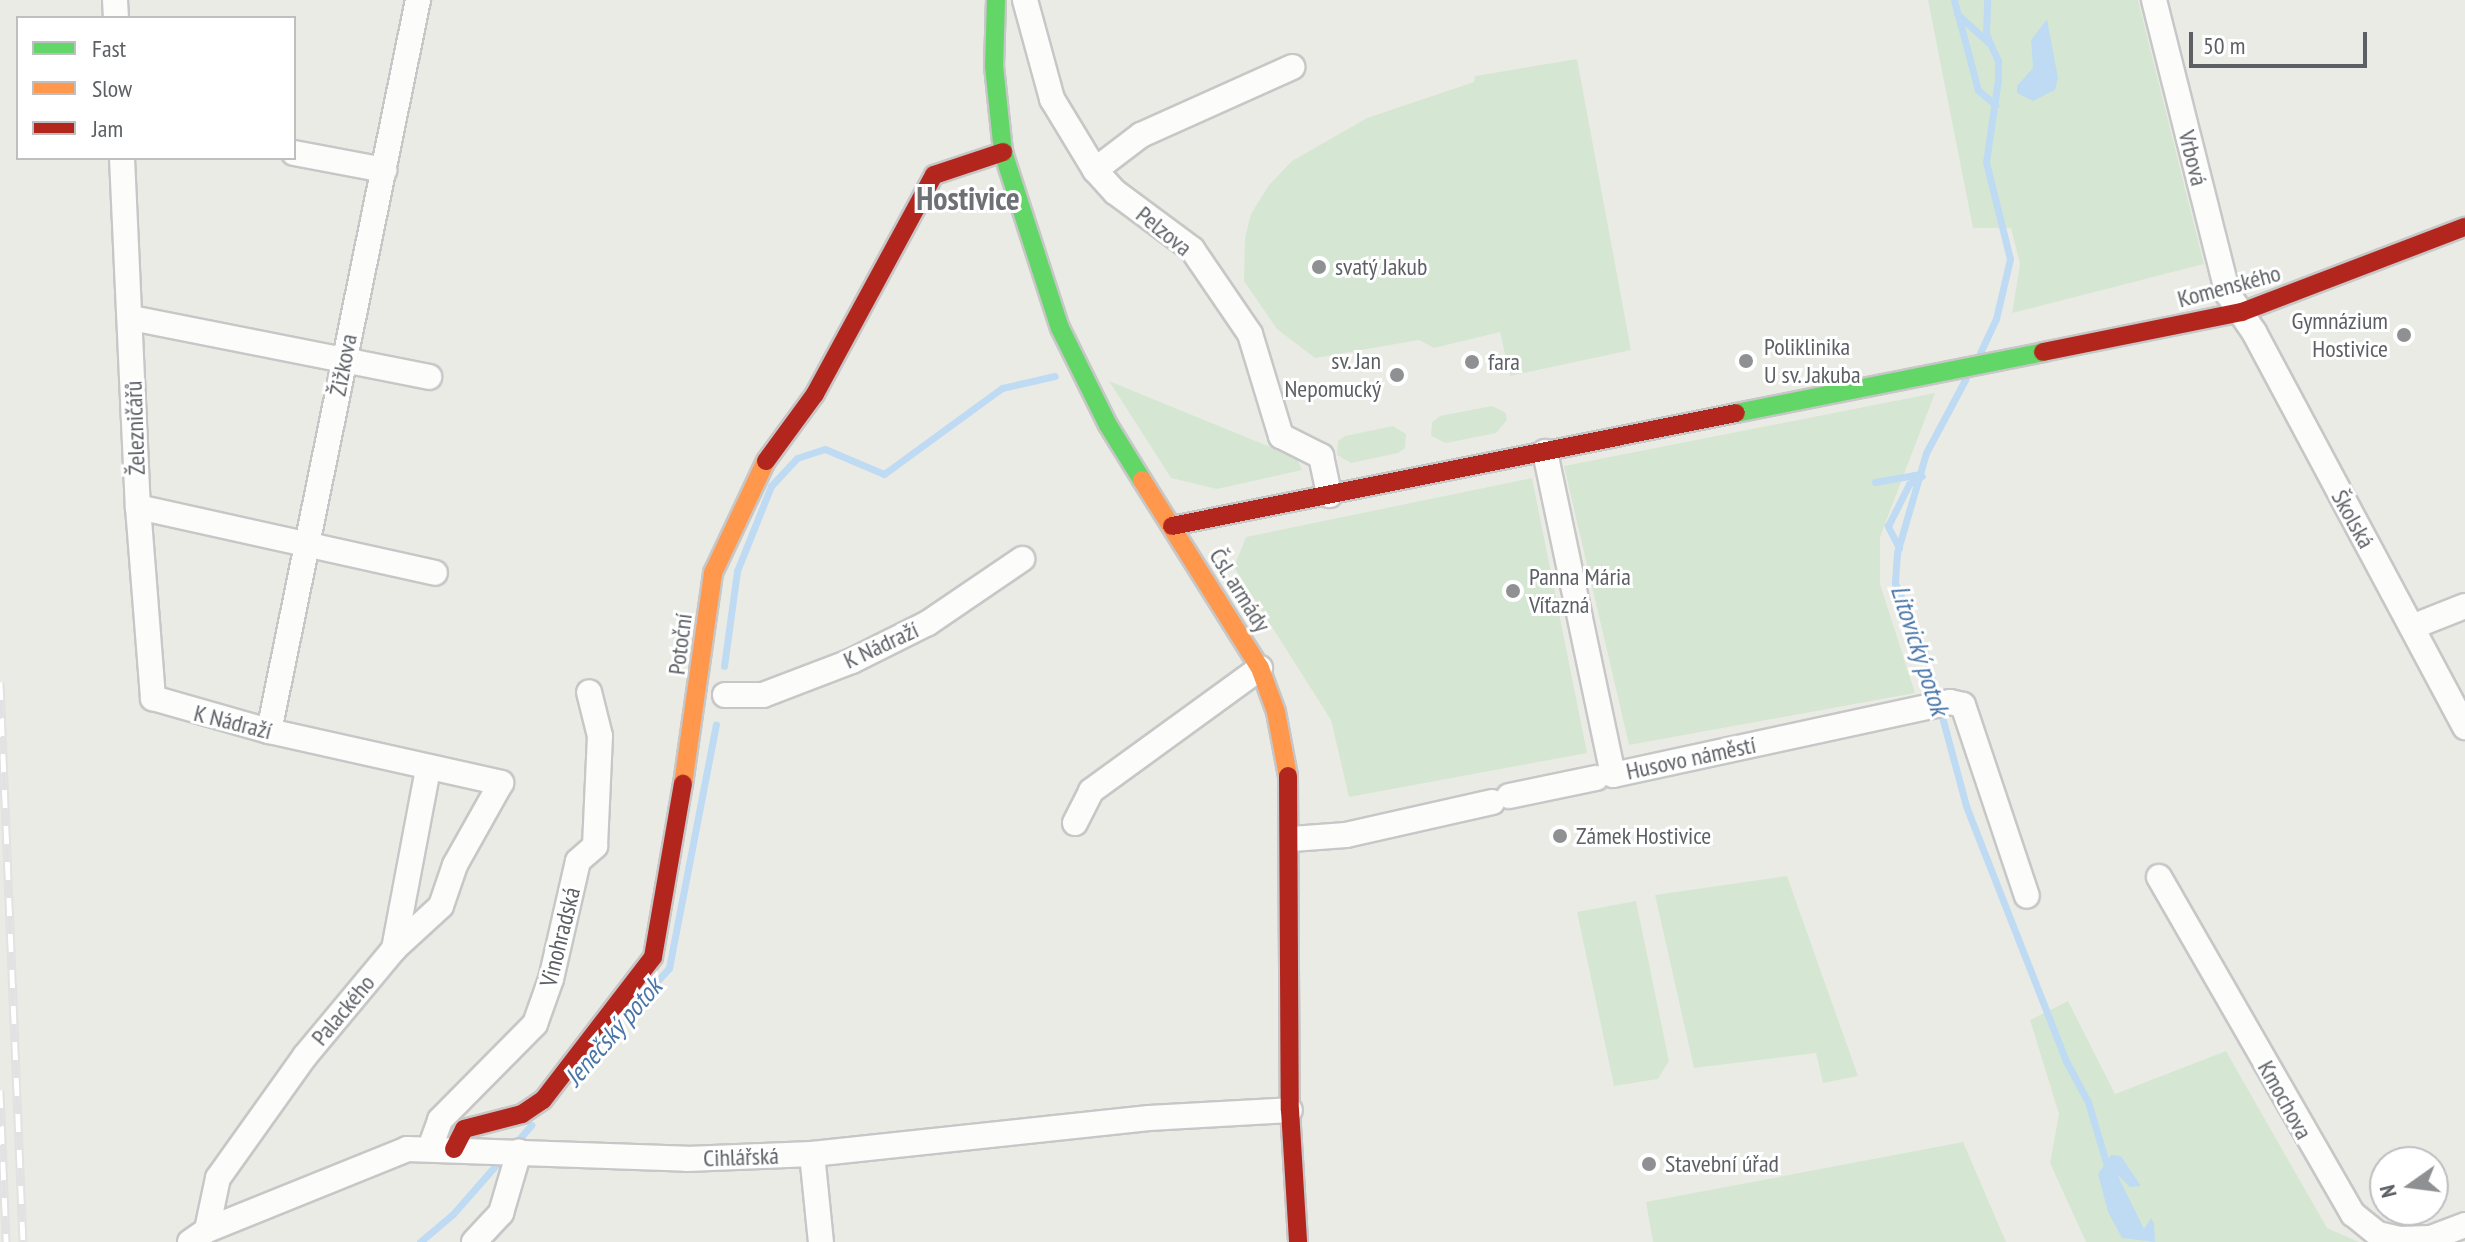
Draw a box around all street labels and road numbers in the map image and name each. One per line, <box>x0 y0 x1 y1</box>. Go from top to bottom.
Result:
street label: Vrbová <box>2172 127 2214 189</box>
street label: Pelzova <box>1130 200 1198 262</box>
street label: Komenského <box>2174 258 2284 314</box>
street label: Žižkova <box>323 332 363 398</box>
street label: Železničářů <box>119 380 151 476</box>
street label: Školská <box>2325 485 2381 553</box>
street label: Čsl. armády <box>1203 542 1277 638</box>
street label: Potoční <box>662 612 698 676</box>
street label: K Nádraží <box>839 615 923 675</box>
street label: K Nádraží <box>191 698 275 746</box>
street label: Husovo náměstí <box>1624 730 1758 786</box>
street label: Vinohradská <box>534 884 586 990</box>
street label: Palackého <box>305 969 381 1051</box>
street label: Kmochova <box>2252 1056 2318 1144</box>
street label: Cihlářská <box>703 1141 779 1173</box>

